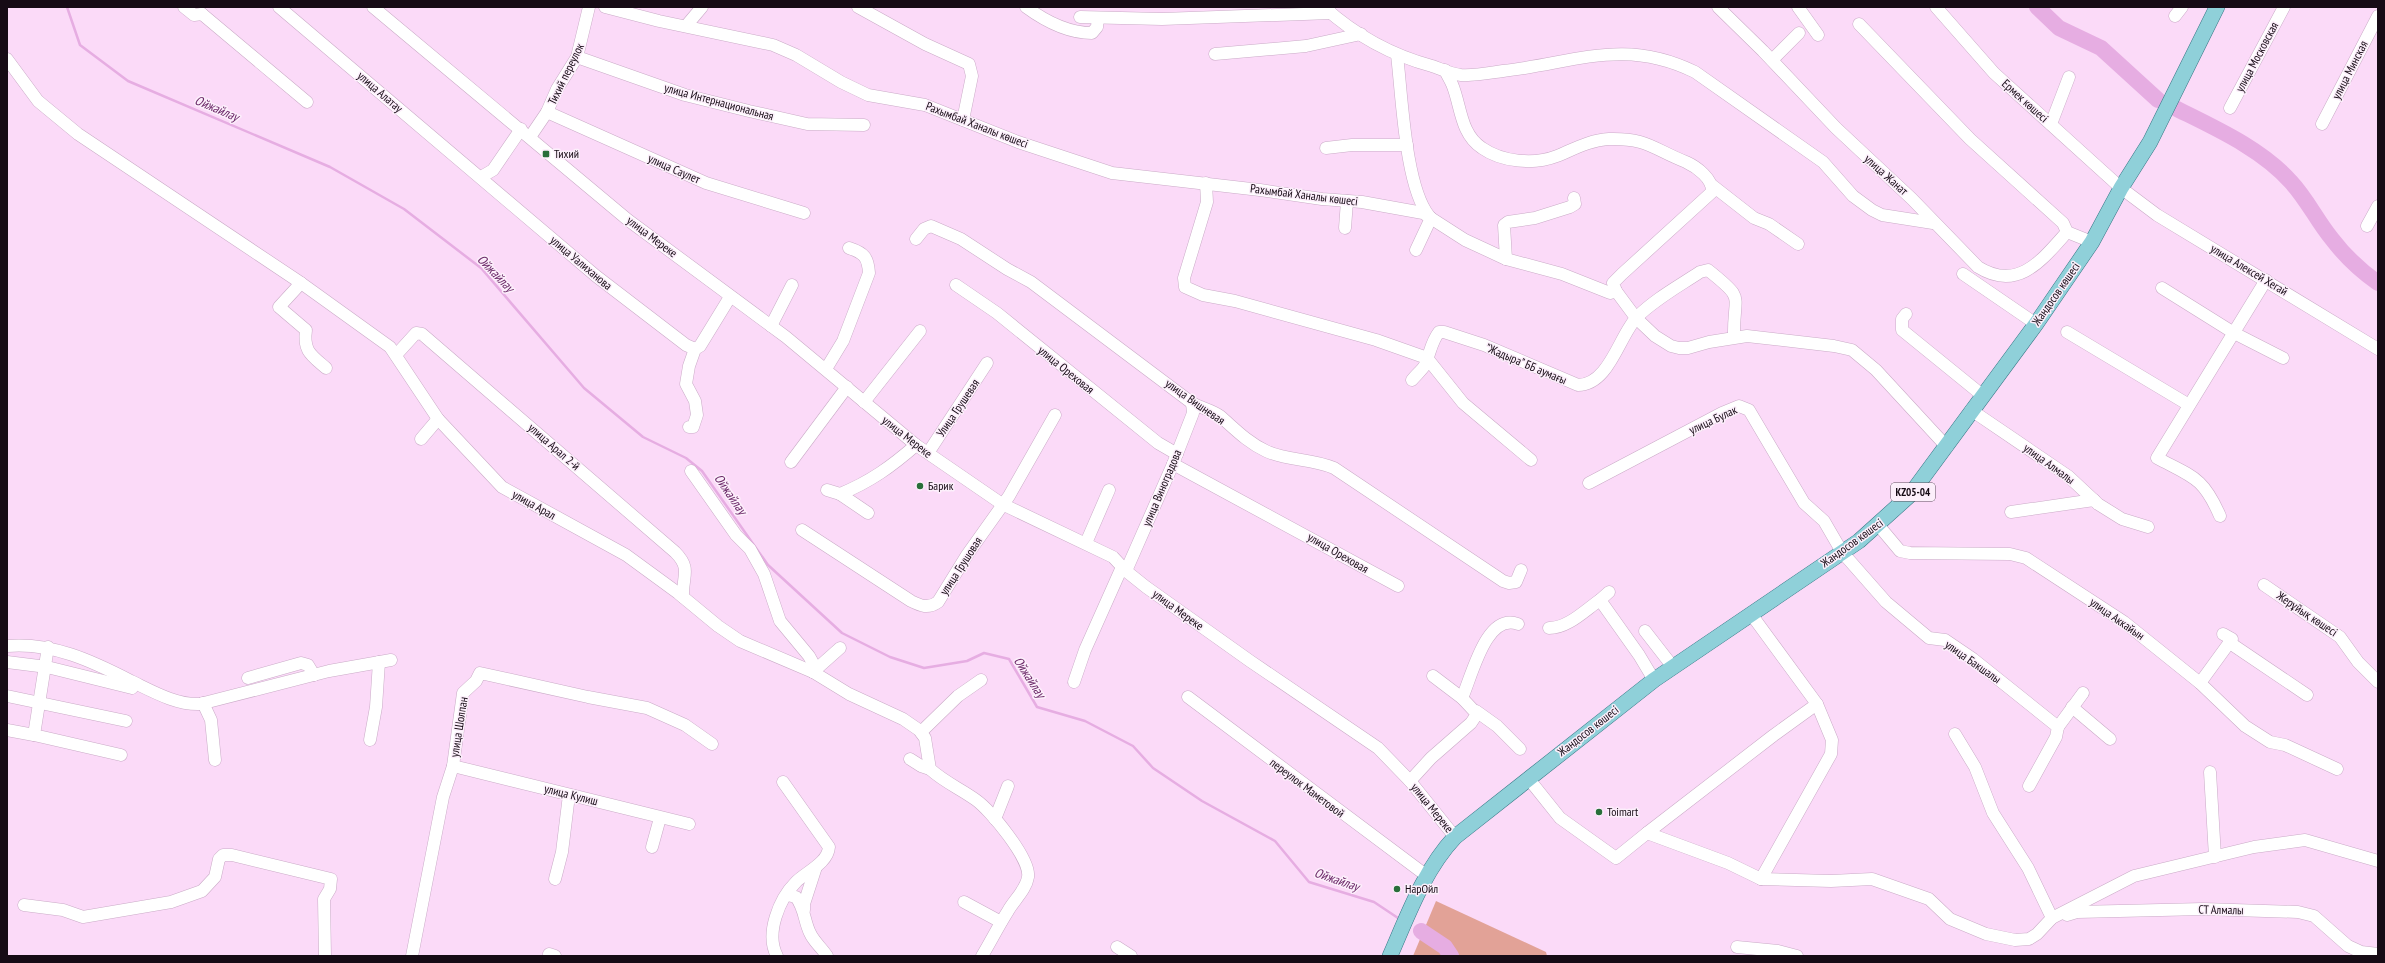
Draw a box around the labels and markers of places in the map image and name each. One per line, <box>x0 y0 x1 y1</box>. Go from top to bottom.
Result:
place label: Тихий <box>554 146 579 161</box>
marker: Тихий <box>541 149 551 159</box>
place label: Барик <box>928 478 954 493</box>
marker: Барик <box>915 481 925 491</box>
place label: Toimart <box>1607 804 1639 819</box>
marker: Toimart <box>1594 807 1604 817</box>
place label: НарОйл <box>1405 881 1438 896</box>
marker: НарОйл <box>1392 884 1402 894</box>

